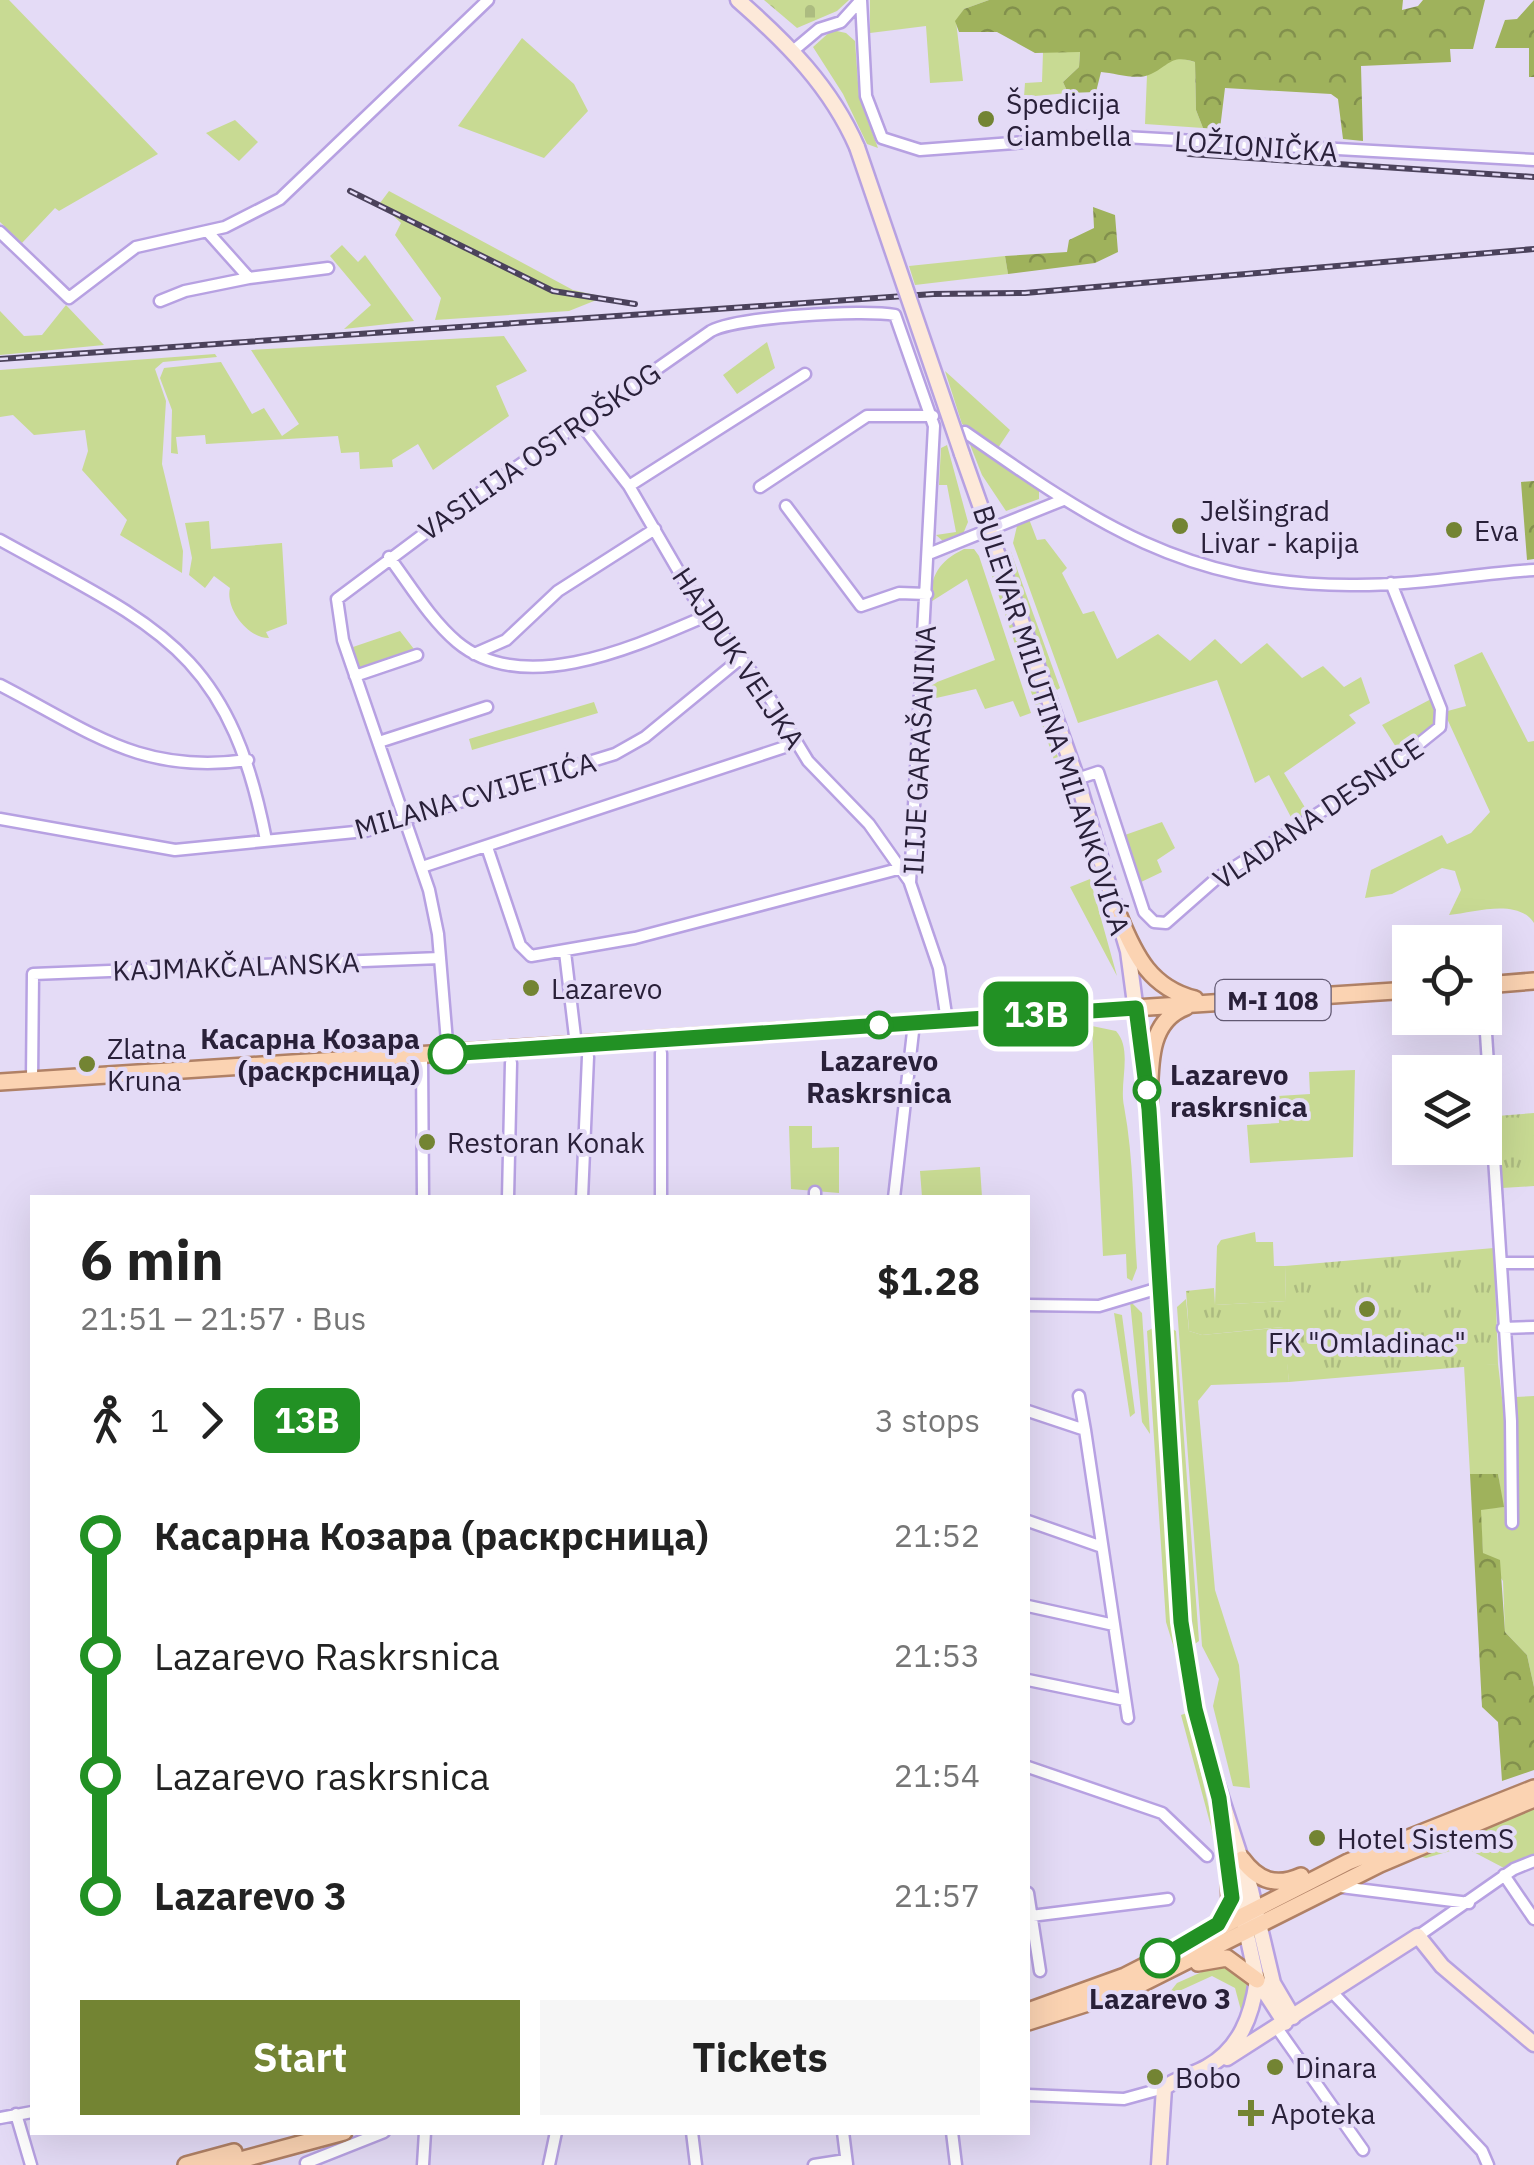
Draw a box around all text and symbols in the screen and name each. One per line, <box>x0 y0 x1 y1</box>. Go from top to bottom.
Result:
place label: Špedicija Ciambella <box>1006 85 1131 154</box>
marker: Špedicija Ciambella <box>975 108 997 130</box>
street label: LOŽIONIČKA <box>1173 122 1339 170</box>
street label: VASILIJA OSTROŠKOG <box>411 354 667 548</box>
place label: Jelšingrad Livar - kapija <box>1200 492 1359 561</box>
street label: BULEVAR MILUTINA MILANKOVIĆA <box>965 500 1139 940</box>
place label: Eva <box>1474 512 1519 549</box>
marker: Jelšingrad Livar - kapija <box>1169 515 1191 537</box>
marker: Eva <box>1443 519 1465 541</box>
street label: HAJDUK VELJKA <box>664 560 814 756</box>
street label: ILIJE GARAŠANINA <box>894 624 944 876</box>
street label: VLADANA DESNICE <box>1206 729 1430 897</box>
street label: MILANA CVIJETIĆA <box>350 743 600 847</box>
map controls <box>1392 925 1502 1165</box>
button: locate <box>1392 925 1502 1035</box>
street label: KAJMAKČALANSKA <box>112 943 360 989</box>
place label: Lazarevo <box>551 970 662 1007</box>
marker: Lazarevo <box>520 977 542 999</box>
road number: M-I 108 <box>1216 980 1330 1020</box>
line badge: 13B <box>978 982 1094 1046</box>
text: 13B <box>1003 991 1069 1037</box>
marker: Lazarevo Raskrsnica <box>866 1012 892 1038</box>
place label: Касарна Козара (раскрсница) <box>200 1020 420 1089</box>
place label: Zlatna Kruna <box>107 1030 187 1099</box>
marker: Касарна Козара (раскрсница) <box>429 1035 467 1073</box>
place label: Lazarevo Raskrsnica <box>806 1042 952 1111</box>
marker: Zlatna Kruna <box>76 1053 98 1075</box>
button: layers <box>1392 1055 1502 1165</box>
place label: Lazarevo raskrsnica <box>1170 1056 1308 1125</box>
marker: Lazarevo raskrsnica <box>1134 1077 1160 1103</box>
place label: Restoran Konak <box>447 1124 645 1161</box>
marker: Restoran Konak <box>416 1131 438 1153</box>
text: 6 min <box>80 1224 224 1295</box>
text: $1.28 <box>877 1256 980 1305</box>
text: 21:51 – 21:57 · Bus <box>80 1297 366 1339</box>
marker: FK "Omladinac" <box>1356 1298 1378 1320</box>
place label: FK "Omladinac" <box>1268 1324 1466 1361</box>
icon: walk <box>80 1393 135 1448</box>
icon: forward <box>184 1393 239 1448</box>
text: 13B <box>274 1397 340 1443</box>
text: 1 <box>150 1399 169 1441</box>
text: 3 stops <box>875 1399 980 1441</box>
text: Касарна Козара (раскрсница) <box>154 1511 709 1560</box>
text: 21:52 <box>894 1514 980 1556</box>
text: Lazarevo Raskrsnica <box>154 1631 500 1680</box>
text: 21:53 <box>894 1634 980 1676</box>
text: Lazarevo raskrsnica <box>154 1751 490 1800</box>
text: 21:54 <box>894 1754 980 1796</box>
place label: Hotel SistemS <box>1337 1820 1514 1857</box>
marker: Hotel SistemS <box>1306 1827 1328 1849</box>
text: Lazarevo 3 <box>154 1871 347 1920</box>
text: 21:57 <box>894 1874 980 1916</box>
marker: Lazarevo 3 <box>1141 1939 1179 1977</box>
place label: Lazarevo 3 <box>1089 1980 1231 2017</box>
button: Start <box>80 2000 520 2115</box>
button: Tickets <box>540 2000 980 2115</box>
place label: Dinara <box>1295 2049 1377 2086</box>
marker: Dinara <box>1264 2056 1286 2078</box>
place label: Bobo <box>1175 2059 1241 2096</box>
marker: Bobo <box>1144 2066 1166 2088</box>
place label: Apoteka <box>1271 2095 1376 2132</box>
marker: Apoteka <box>1240 2102 1262 2124</box>

